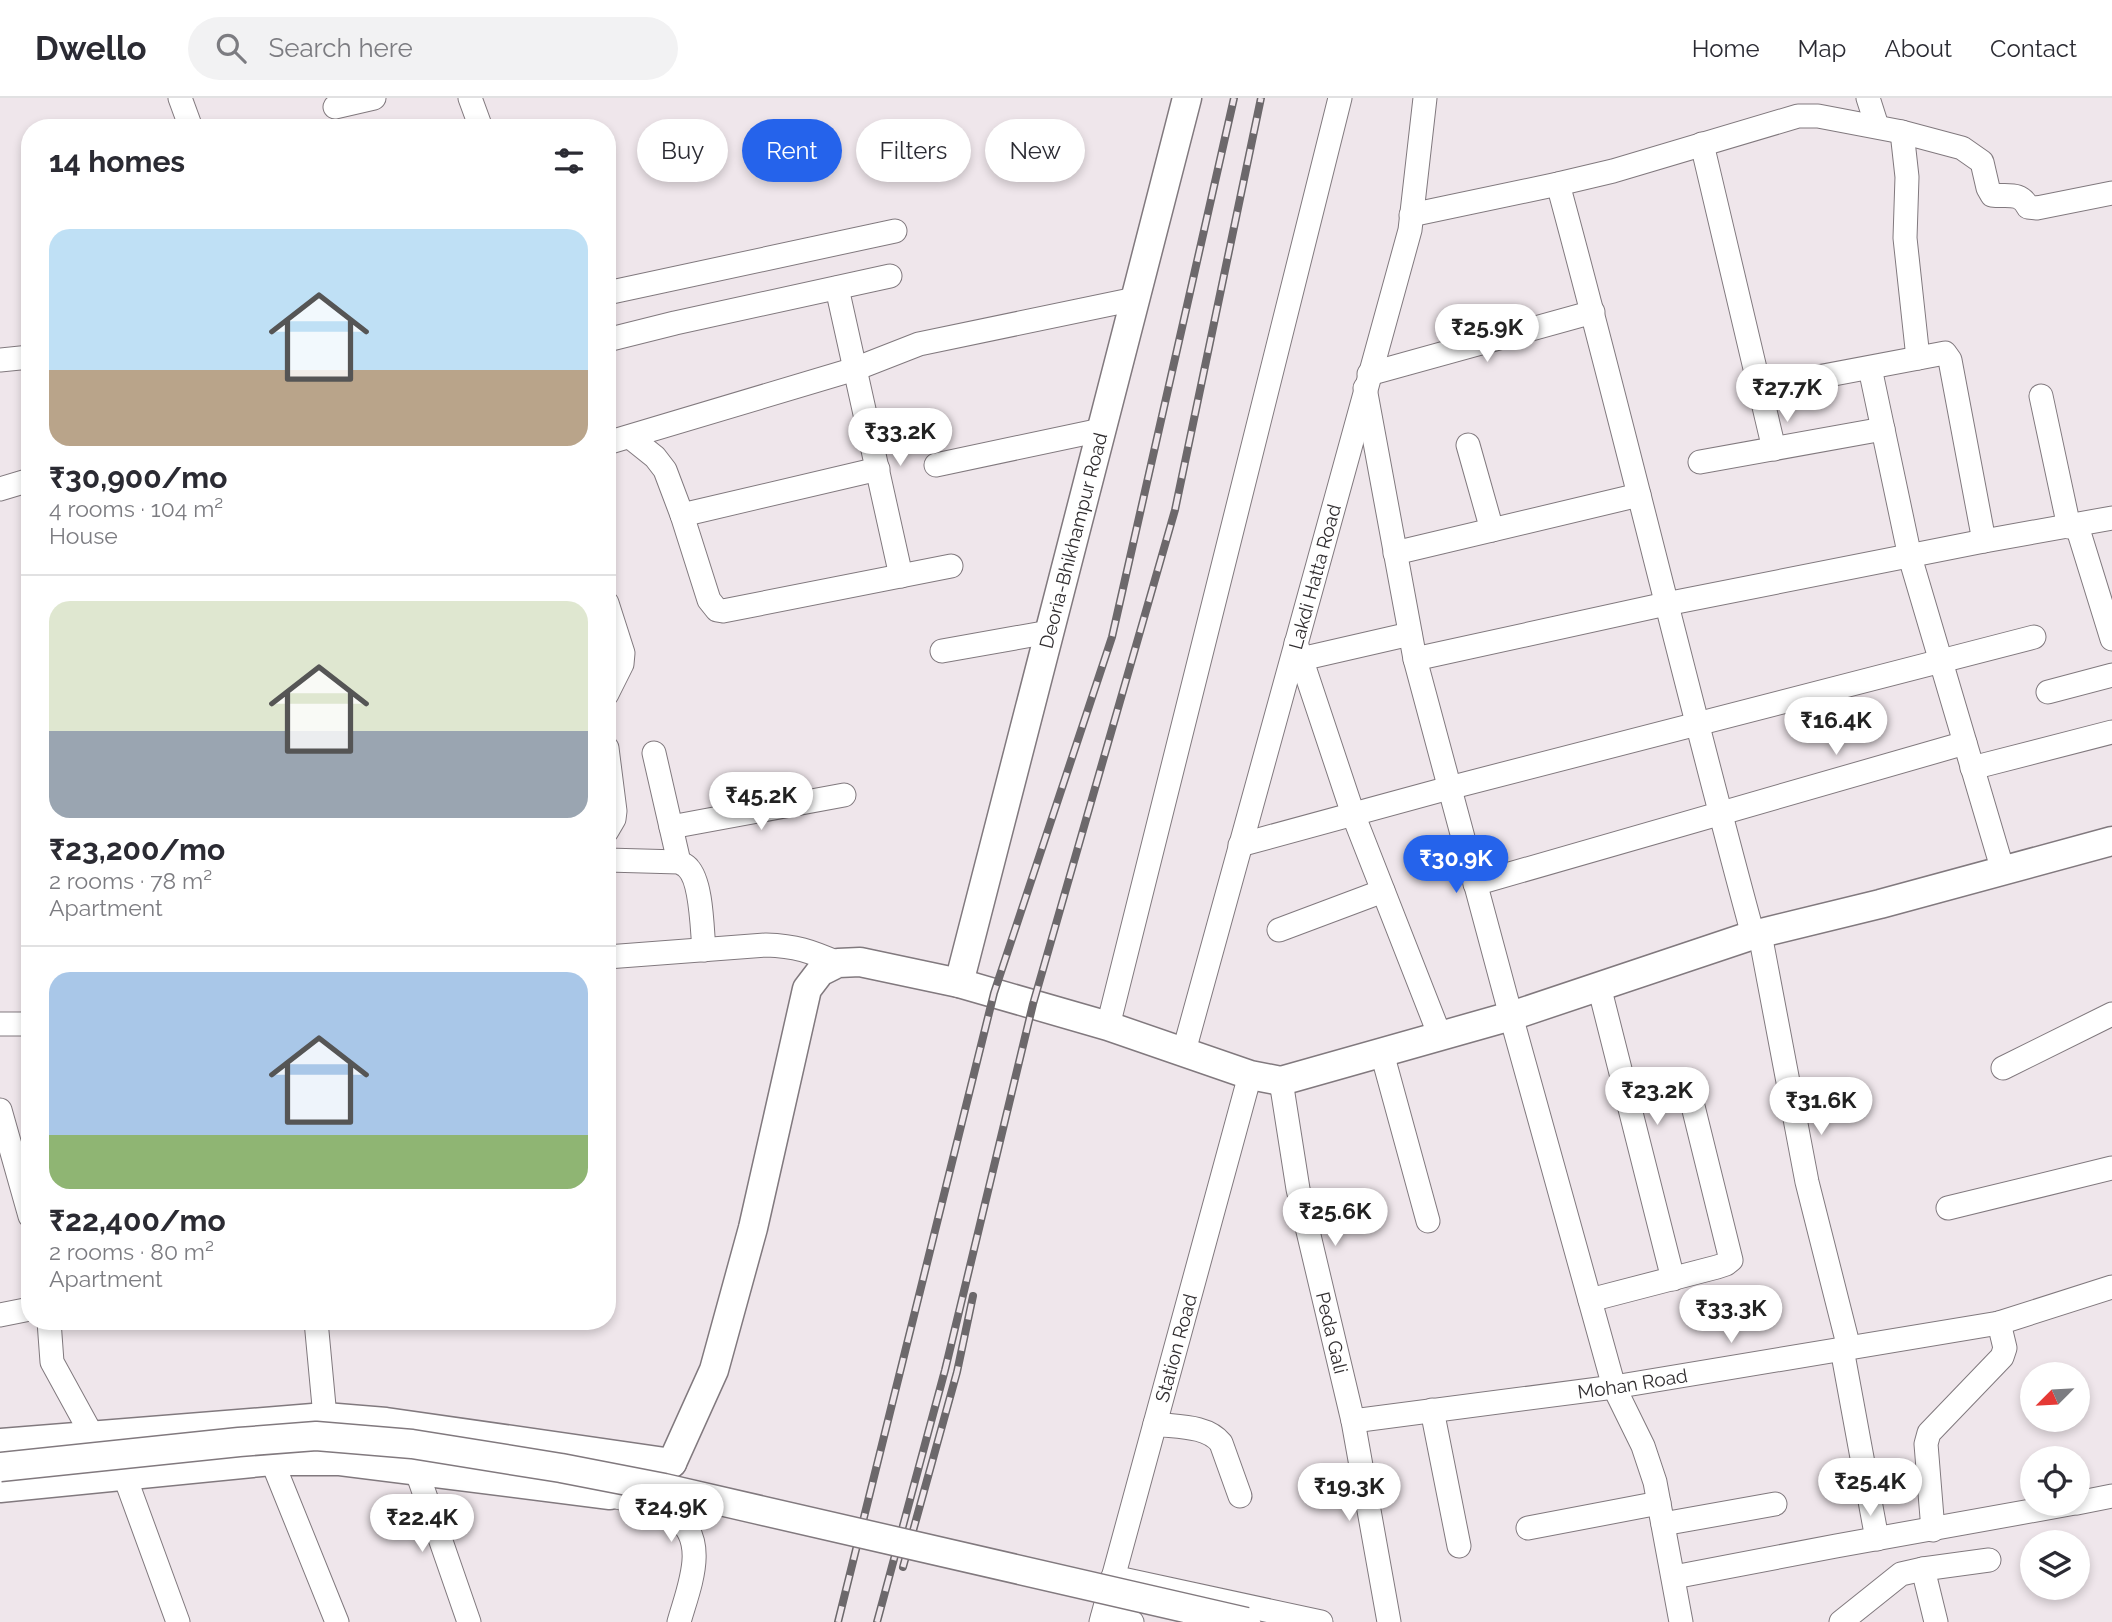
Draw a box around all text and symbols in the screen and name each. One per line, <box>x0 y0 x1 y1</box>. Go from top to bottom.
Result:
search box <box>188 17 678 80</box>
text: Dwello <box>35 29 146 68</box>
icon: search <box>212 29 250 67</box>
text: Search here <box>268 33 413 63</box>
text: Home <box>1692 34 1760 63</box>
text: Map <box>1798 34 1846 63</box>
text: About <box>1884 34 1952 63</box>
text: Contact <box>1990 34 2077 63</box>
chip: Buy <box>637 119 728 182</box>
chip: Rent <box>742 119 842 182</box>
chip: Filters <box>856 119 971 182</box>
chip: New <box>985 119 1085 182</box>
icon: filters <box>550 142 588 180</box>
text: 14 homes <box>49 144 185 179</box>
icon: home <box>256 274 382 400</box>
pin: ₹25.9K <box>1430 304 1544 364</box>
text: ₹25.9K <box>1451 313 1523 340</box>
pin: ₹27.7K <box>1730 364 1844 424</box>
text: ₹27.7K <box>1752 373 1822 400</box>
pin: ₹33.2K <box>843 408 957 468</box>
text: ₹33.2K <box>864 417 936 444</box>
street label: Deoria-Bhikhampur Road <box>1035 430 1111 651</box>
text: ₹30,900/mo <box>49 460 227 495</box>
text: 4 rooms · 104 m² <box>49 495 223 522</box>
street label: Lakdi Hatta Road <box>1284 502 1345 652</box>
text: House <box>49 522 118 549</box>
icon: home <box>256 646 382 772</box>
pin: ₹16.4K <box>1779 698 1893 757</box>
text: ₹16.4K <box>1800 706 1872 733</box>
pin: ₹45.2K <box>704 772 818 832</box>
text: ₹45.2K <box>725 781 797 808</box>
text: ₹23,200/mo <box>49 832 225 867</box>
pin: ₹30.9K <box>1399 836 1513 895</box>
text: ₹30.9K <box>1419 844 1493 871</box>
text: 2 rooms · 78 m² <box>49 867 212 894</box>
text: Apartment <box>49 894 163 921</box>
icon: home <box>256 1017 382 1143</box>
pin: ₹23.2K <box>1600 1068 1714 1127</box>
text: ₹23.2K <box>1621 1076 1693 1103</box>
pin: ₹31.6K <box>1764 1077 1878 1137</box>
text: ₹31.6K <box>1785 1086 1857 1113</box>
pin: ₹25.6K <box>1278 1188 1392 1248</box>
text: ₹25.6K <box>1299 1197 1371 1224</box>
text: ₹22,400/mo <box>49 1203 226 1238</box>
text: 2 rooms · 80 m² <box>49 1238 214 1265</box>
text: Apartment <box>49 1265 163 1292</box>
pin: ₹33.3K <box>1674 1286 1788 1345</box>
street label: Peda Gali <box>1312 1290 1352 1376</box>
street label: Station Road <box>1150 1291 1201 1405</box>
text: ₹33.3K <box>1695 1294 1767 1321</box>
north arrow <box>2020 1362 2090 1432</box>
map controls <box>2020 1362 2090 1600</box>
street label: Mohan Road <box>1576 1364 1689 1403</box>
button: locate <box>2020 1446 2090 1516</box>
pin: ₹25.4K <box>1813 1458 1927 1518</box>
pin: ₹19.3K <box>1292 1464 1406 1523</box>
text: ₹25.4K <box>1834 1467 1906 1494</box>
text: ₹19.3K <box>1314 1472 1384 1499</box>
pin: ₹24.9K <box>614 1484 728 1544</box>
text: ₹24.9K <box>635 1493 707 1520</box>
pin: ₹22.4K <box>365 1494 479 1554</box>
text: ₹22.4K <box>386 1503 458 1530</box>
button: layers <box>2020 1530 2090 1600</box>

